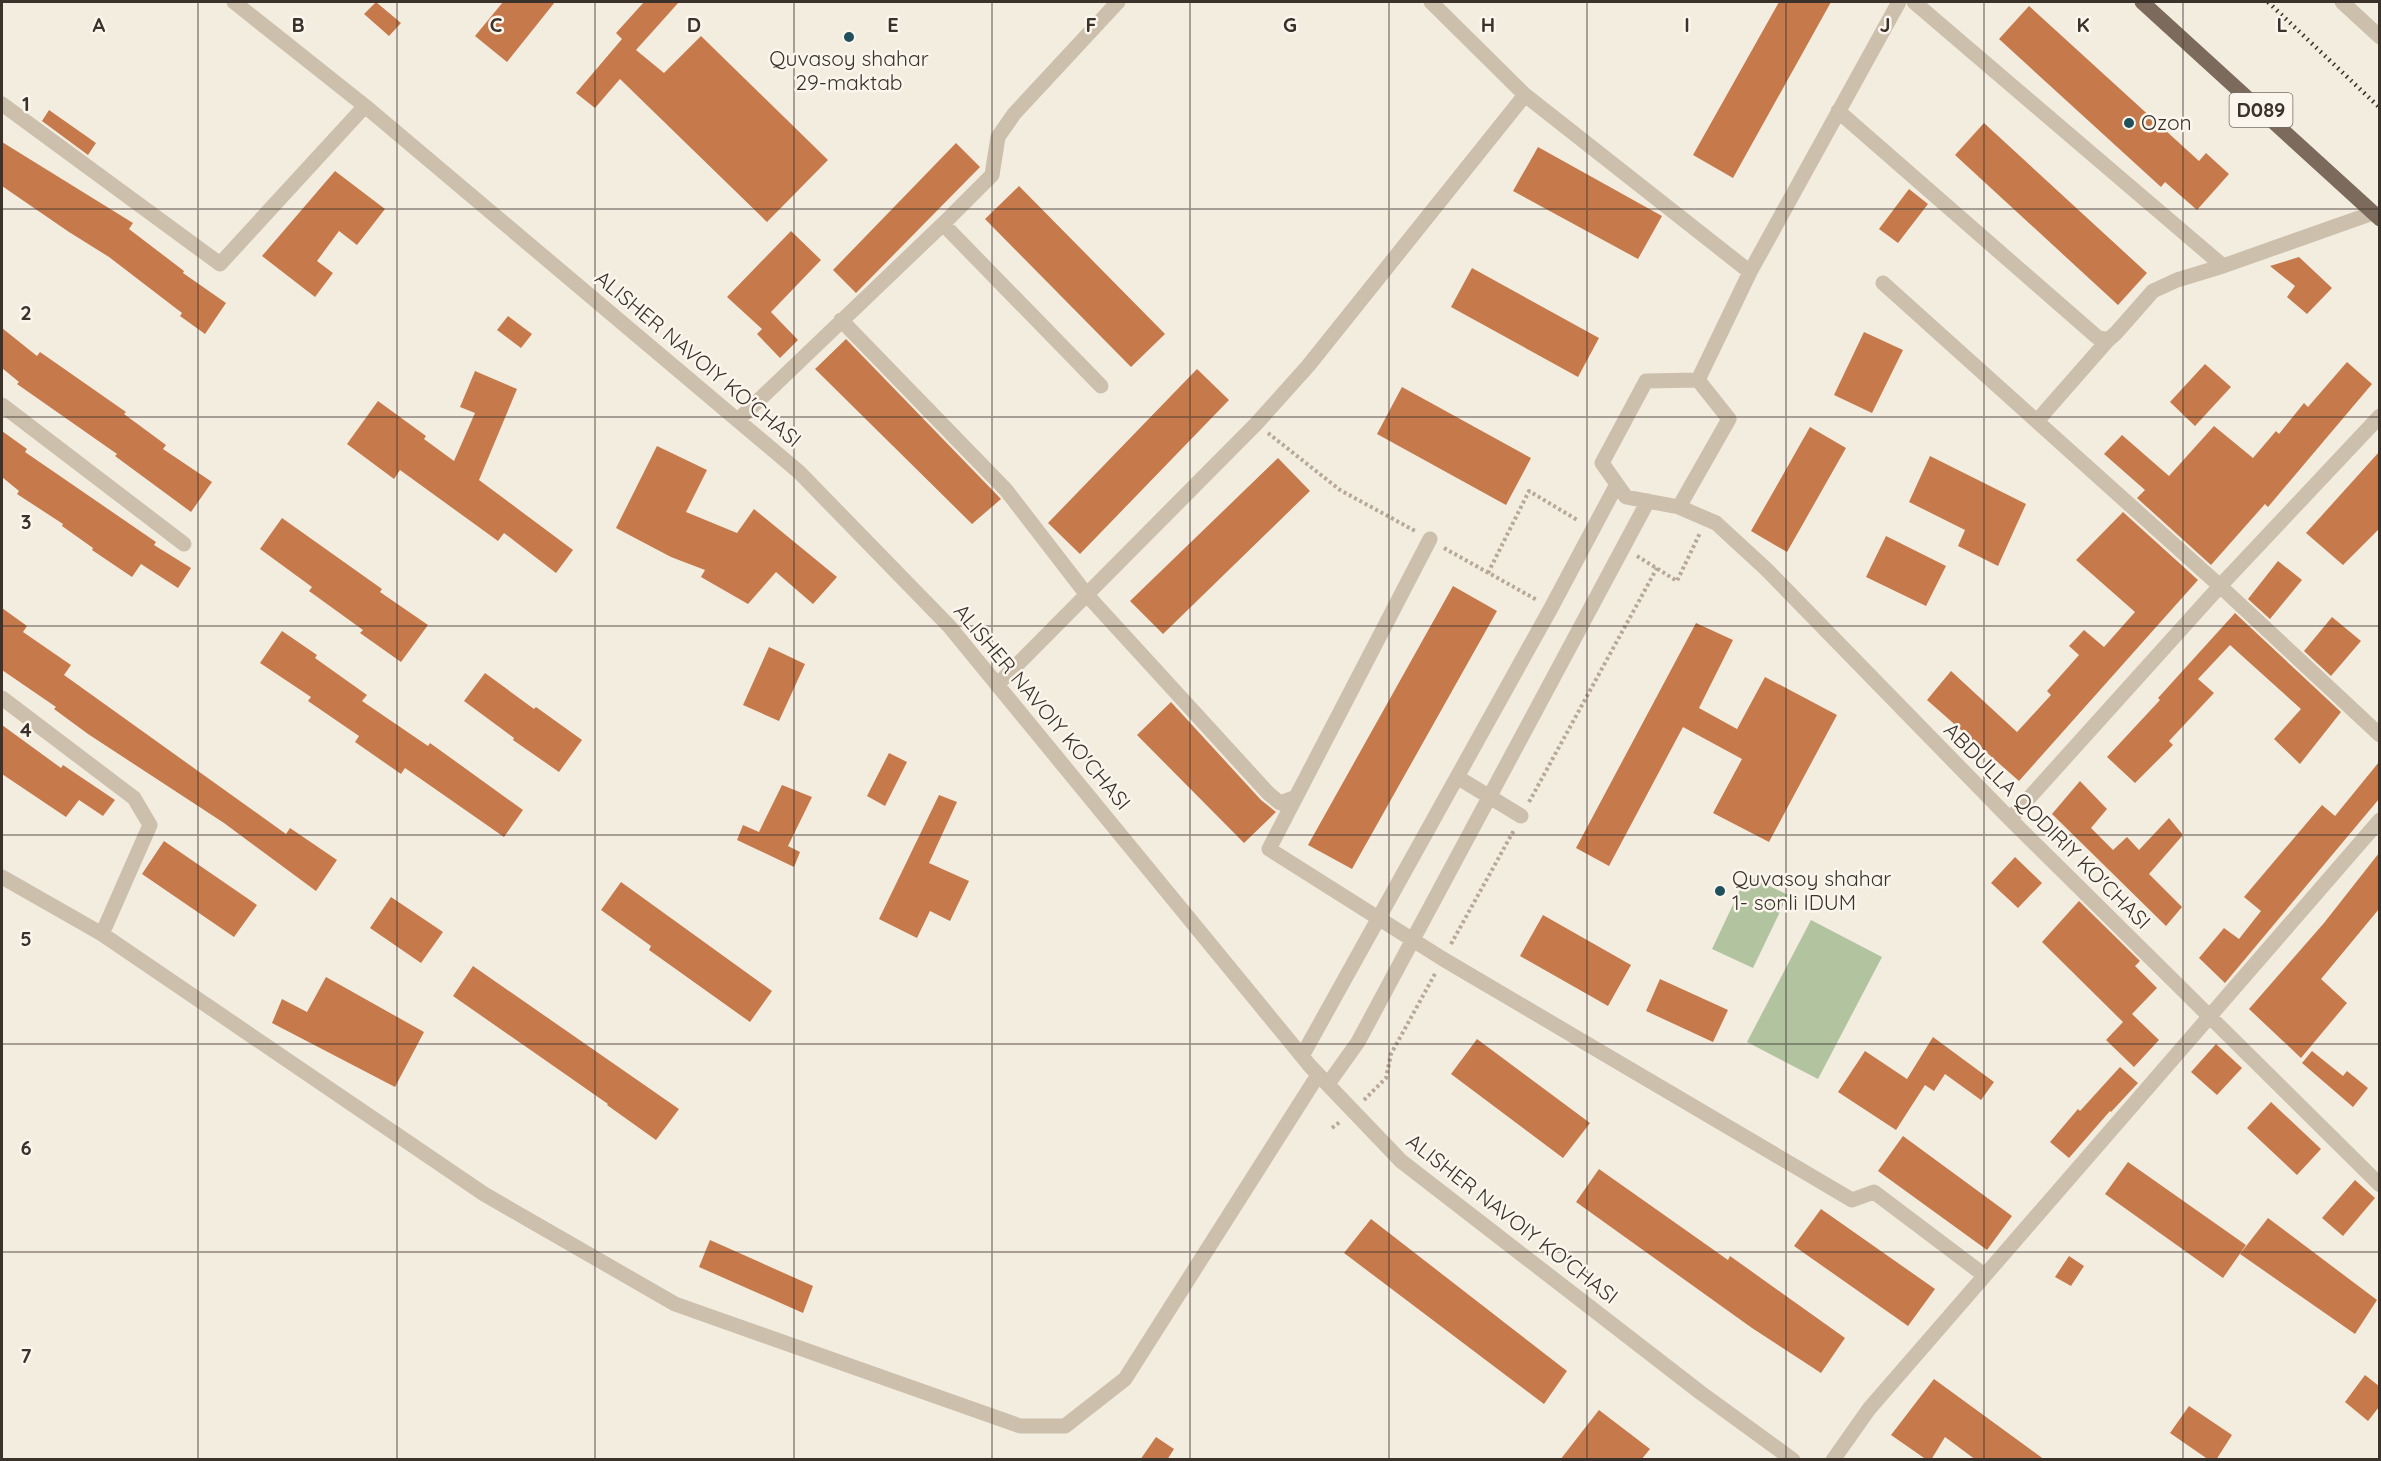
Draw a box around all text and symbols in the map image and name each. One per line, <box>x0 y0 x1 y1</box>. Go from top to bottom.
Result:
text: A <box>93 12 106 37</box>
text: B <box>291 12 305 37</box>
text: C <box>490 12 503 37</box>
text: D <box>687 12 701 37</box>
text: E <box>887 12 899 37</box>
text: F <box>1085 12 1097 37</box>
text: G <box>1283 12 1297 37</box>
text: H <box>1481 12 1495 37</box>
text: I <box>1684 12 1690 37</box>
text: J <box>1879 12 1891 37</box>
text: K <box>2076 12 2090 37</box>
text: L <box>2276 12 2288 37</box>
marker: Quvasoy shahar 29-maktab <box>842 30 856 44</box>
place label: Quvasoy shahar 29-maktab <box>769 45 929 95</box>
text: 1 <box>22 91 30 116</box>
road number: D089 <box>2230 93 2292 127</box>
place label: Ozon <box>2141 109 2192 135</box>
marker: Ozon <box>2122 116 2136 130</box>
street label: ALISHER NAVOIY KO'CHASI <box>590 264 807 452</box>
text: 2 <box>20 300 32 325</box>
text: 3 <box>21 509 31 534</box>
street label: ALISHER NAVOIY KO'CHASI <box>949 598 1137 815</box>
text: 4 <box>20 717 32 742</box>
street label: ABDULLA QODIRIY KO'CHASI <box>1939 717 2156 934</box>
place label: Quvasoy shahar 1- sonli IDUM <box>1732 865 1891 915</box>
marker: Quvasoy shahar 1- sonli IDUM <box>1713 884 1727 898</box>
text: 5 <box>20 926 32 951</box>
street label: ALISHER NAVOIY KO'CHASI <box>1402 1128 1624 1309</box>
text: 6 <box>20 1135 32 1160</box>
text: 7 <box>21 1343 32 1368</box>

